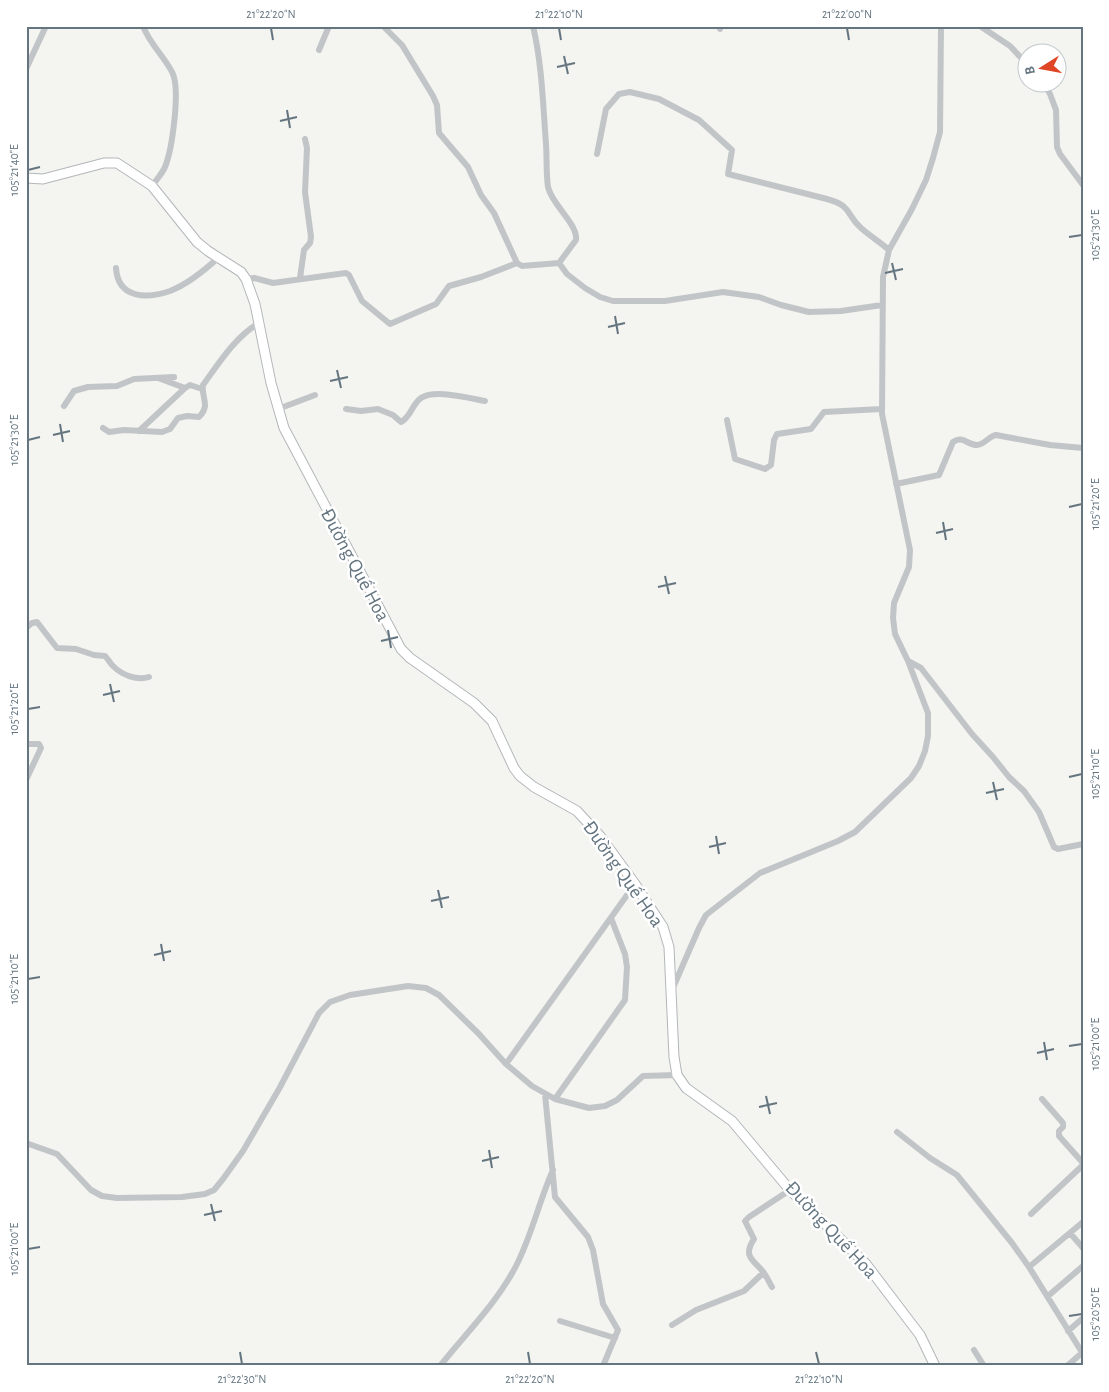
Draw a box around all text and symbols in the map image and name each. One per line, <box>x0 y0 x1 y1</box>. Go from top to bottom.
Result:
text: 21°22'20"N <box>246 8 296 20</box>
text: 21°22'10"N <box>535 8 583 20</box>
text: 21°22'00"N <box>822 8 872 20</box>
north arrow <box>1016 42 1066 92</box>
text: B <box>1023 65 1038 76</box>
text: 105°21'40"E <box>8 144 20 196</box>
text: 105°21'30"E <box>1089 209 1101 261</box>
text: 105°21'30"E <box>8 414 20 466</box>
text: 105°21'20"E <box>1089 478 1101 530</box>
street label: Đường Quế Hoa <box>317 505 393 625</box>
text: 105°21'20"E <box>8 683 20 735</box>
text: 105°21'10"E <box>1089 749 1101 799</box>
street label: Đường Quế Hoa <box>579 817 667 931</box>
text: 105°21'10"E <box>8 954 20 1004</box>
text: 105°21'00"E <box>1089 1018 1101 1070</box>
street label: Đường Quế Hoa <box>781 1177 881 1283</box>
text: 105°21'00"E <box>8 1223 20 1275</box>
text: 105°20'50"E <box>1089 1287 1101 1341</box>
text: 21°22'30"N <box>218 1373 266 1385</box>
text: 21°22'20"N <box>505 1373 555 1385</box>
text: 21°22'10"N <box>795 1373 843 1385</box>

